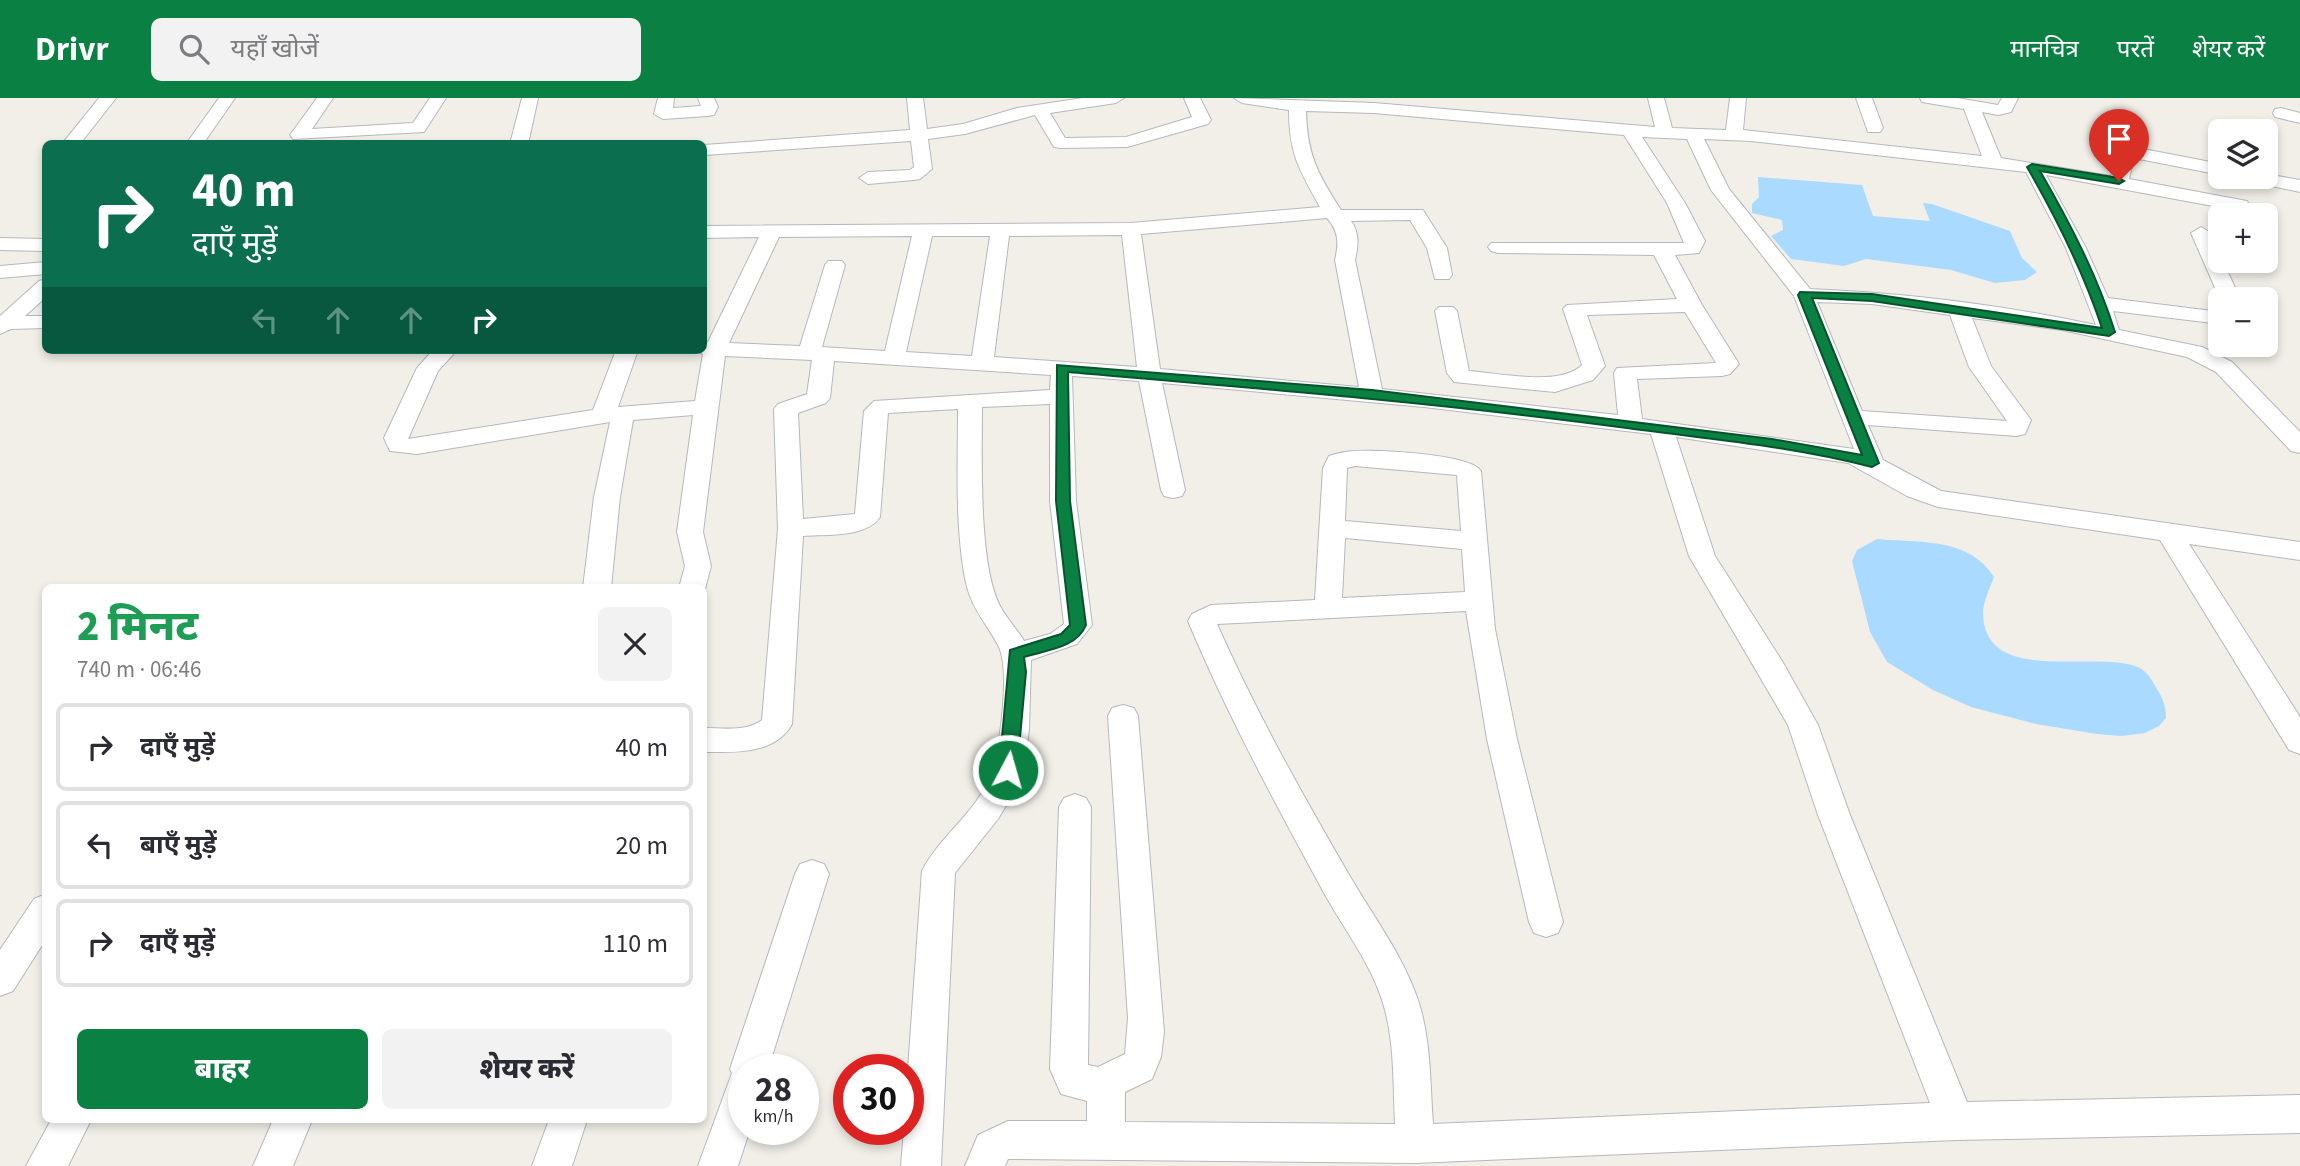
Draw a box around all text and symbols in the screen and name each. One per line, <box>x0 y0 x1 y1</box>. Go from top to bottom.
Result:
search box <box>151 18 641 81</box>
text: Drivr <box>35 26 109 73</box>
icon: search <box>175 30 213 68</box>
text: यहाँ खोजें <box>231 30 319 67</box>
text: मानचित्र <box>2010 32 2079 67</box>
text: परतें <box>2117 32 2154 67</box>
text: शेयर करें <box>2192 32 2265 67</box>
pin <box>2089 109 2149 181</box>
map controls <box>2208 119 2278 357</box>
button: layers <box>2208 119 2278 189</box>
icon: arrive <box>2100 120 2138 158</box>
text: 40 m <box>192 156 296 226</box>
icon: right <box>77 168 168 259</box>
button: + <box>2208 203 2278 273</box>
text: दाएँ मुड़ें <box>192 221 278 267</box>
button: − <box>2208 287 2278 357</box>
icon: left <box>246 301 284 339</box>
icon: ahead <box>319 301 357 339</box>
icon: ahead <box>392 301 430 339</box>
icon: right <box>465 301 503 339</box>
text: 2 मिनट <box>77 597 198 657</box>
button: close <box>598 607 672 681</box>
text: 740 m · 06:46 <box>77 653 201 686</box>
icon: right <box>81 728 119 766</box>
text: दाएँ मुड़ें <box>140 728 215 765</box>
text: 40 m <box>615 729 668 766</box>
position arrow <box>971 733 1045 807</box>
icon: left <box>81 826 119 864</box>
text: बाएँ मुड़ें <box>140 826 217 863</box>
text: 20 m <box>615 827 668 864</box>
icon: right <box>81 924 119 962</box>
text: दाएँ मुड़ें <box>140 924 215 961</box>
text: 110 m <box>602 925 668 962</box>
button: बाहर <box>77 1029 368 1109</box>
button: शेयर करें <box>382 1029 672 1109</box>
speed limit sign: 30 <box>833 1054 924 1145</box>
text: 28 <box>755 1065 792 1115</box>
text: km/h <box>754 1104 793 1129</box>

